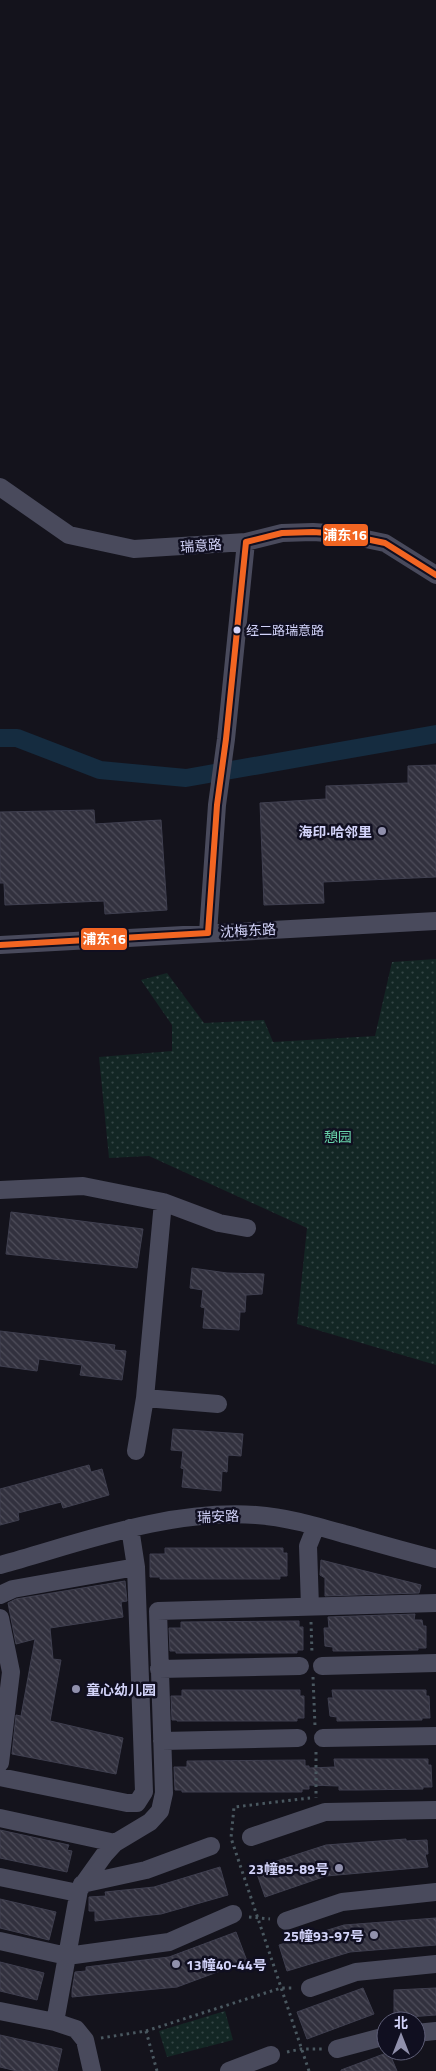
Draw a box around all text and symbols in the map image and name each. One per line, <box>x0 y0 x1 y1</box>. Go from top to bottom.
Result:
line badge: 浦东16 <box>322 523 369 547</box>
text: 浦东16 <box>323 524 367 545</box>
street label: 瑞意路 <box>179 533 223 557</box>
place label: 经二路瑞意路 <box>246 620 324 640</box>
marker: 经二路瑞意路 <box>232 625 242 635</box>
place label: 海印·哈邻里 <box>298 821 372 842</box>
marker: 海印·哈邻里 <box>376 825 388 837</box>
street label: 沈梅东路 <box>219 918 277 942</box>
line badge: 浦东16 <box>80 927 128 951</box>
text: 浦东16 <box>82 928 126 949</box>
park label: 憩园 <box>324 1126 352 1147</box>
street label: 瑞安路 <box>197 1505 239 1527</box>
place label: 童心幼儿园 <box>86 1679 156 1700</box>
marker: 童心幼儿园 <box>70 1683 82 1695</box>
place label: 23幢85-89号 <box>248 1858 329 1879</box>
marker: 23幢85-89号 <box>333 1862 345 1874</box>
place label: 25幢93-97号 <box>283 1925 364 1946</box>
marker: 25幢93-97号 <box>368 1929 380 1941</box>
place label: 13幢40-44号 <box>186 1954 267 1975</box>
marker: 13幢40-44号 <box>170 1958 182 1970</box>
north arrow <box>376 2011 426 2061</box>
text: 北 <box>394 2012 408 2033</box>

